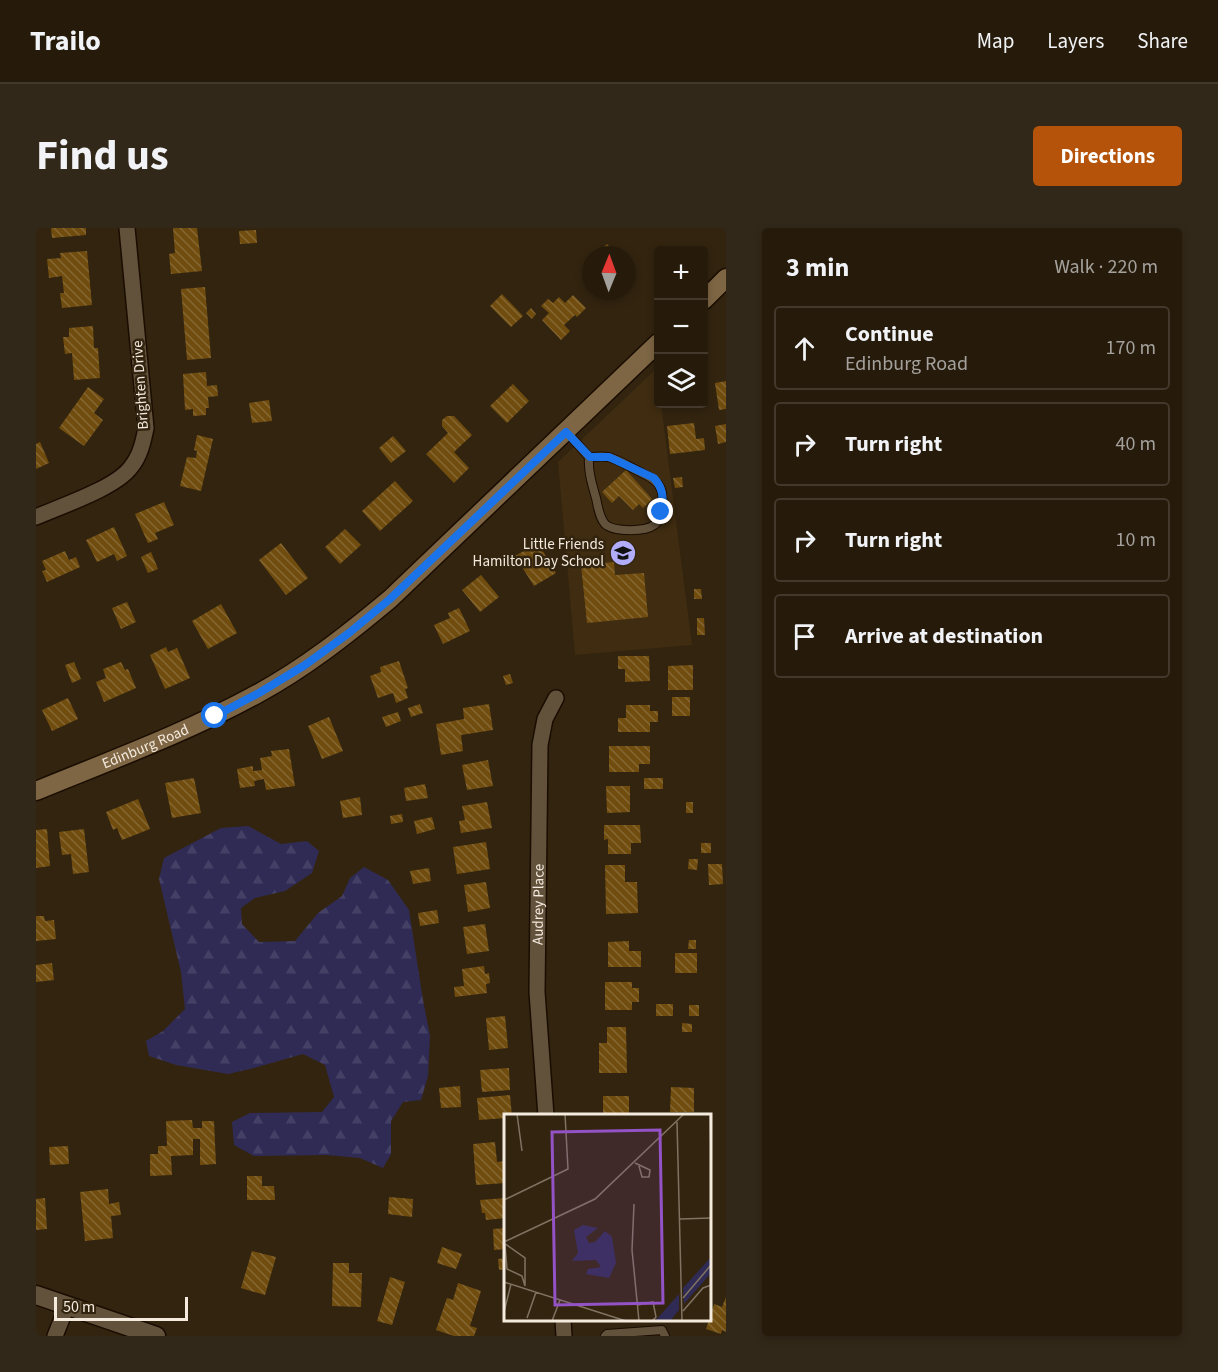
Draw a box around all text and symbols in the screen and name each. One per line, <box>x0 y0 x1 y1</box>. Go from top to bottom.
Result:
text: Trailo <box>30 21 101 61</box>
text: Map <box>977 26 1014 56</box>
text: Layers <box>1047 26 1104 56</box>
text: Share <box>1137 26 1188 56</box>
text: Find us <box>36 126 169 186</box>
button: Directions <box>1033 126 1182 186</box>
north arrow <box>582 246 636 300</box>
map controls <box>654 246 708 408</box>
button: + <box>654 246 708 300</box>
text: 3 min <box>786 249 849 286</box>
text: Walk · 220 m <box>1054 253 1158 281</box>
button: − <box>654 300 708 354</box>
text: Continue <box>845 318 934 350</box>
icon: ahead <box>788 332 821 365</box>
text: 170 m <box>1106 334 1156 362</box>
street label: Brighten Drive <box>127 340 154 430</box>
text: Edinburg Road <box>845 350 968 378</box>
button: layers <box>654 354 708 408</box>
icon: right <box>788 428 821 461</box>
text: Turn right <box>845 428 942 460</box>
text: 40 m <box>1116 430 1156 458</box>
route end <box>647 498 673 524</box>
icon: right <box>788 524 821 557</box>
text: Turn right <box>845 524 942 556</box>
text: 10 m <box>1116 526 1156 554</box>
place label: Little Friends Hamilton Day School <box>473 534 604 572</box>
school or university icon: Little Friends Hamilton Day School <box>608 538 638 568</box>
icon: arrive <box>788 620 821 653</box>
text: Arrive at destination <box>845 620 1043 652</box>
route start <box>201 702 227 728</box>
street label: Edinburg Road <box>99 719 192 774</box>
street label: Audrey Place <box>528 864 550 945</box>
inset map <box>504 1114 711 1321</box>
scale bar <box>54 1294 188 1322</box>
text: 50 m <box>63 1296 95 1318</box>

